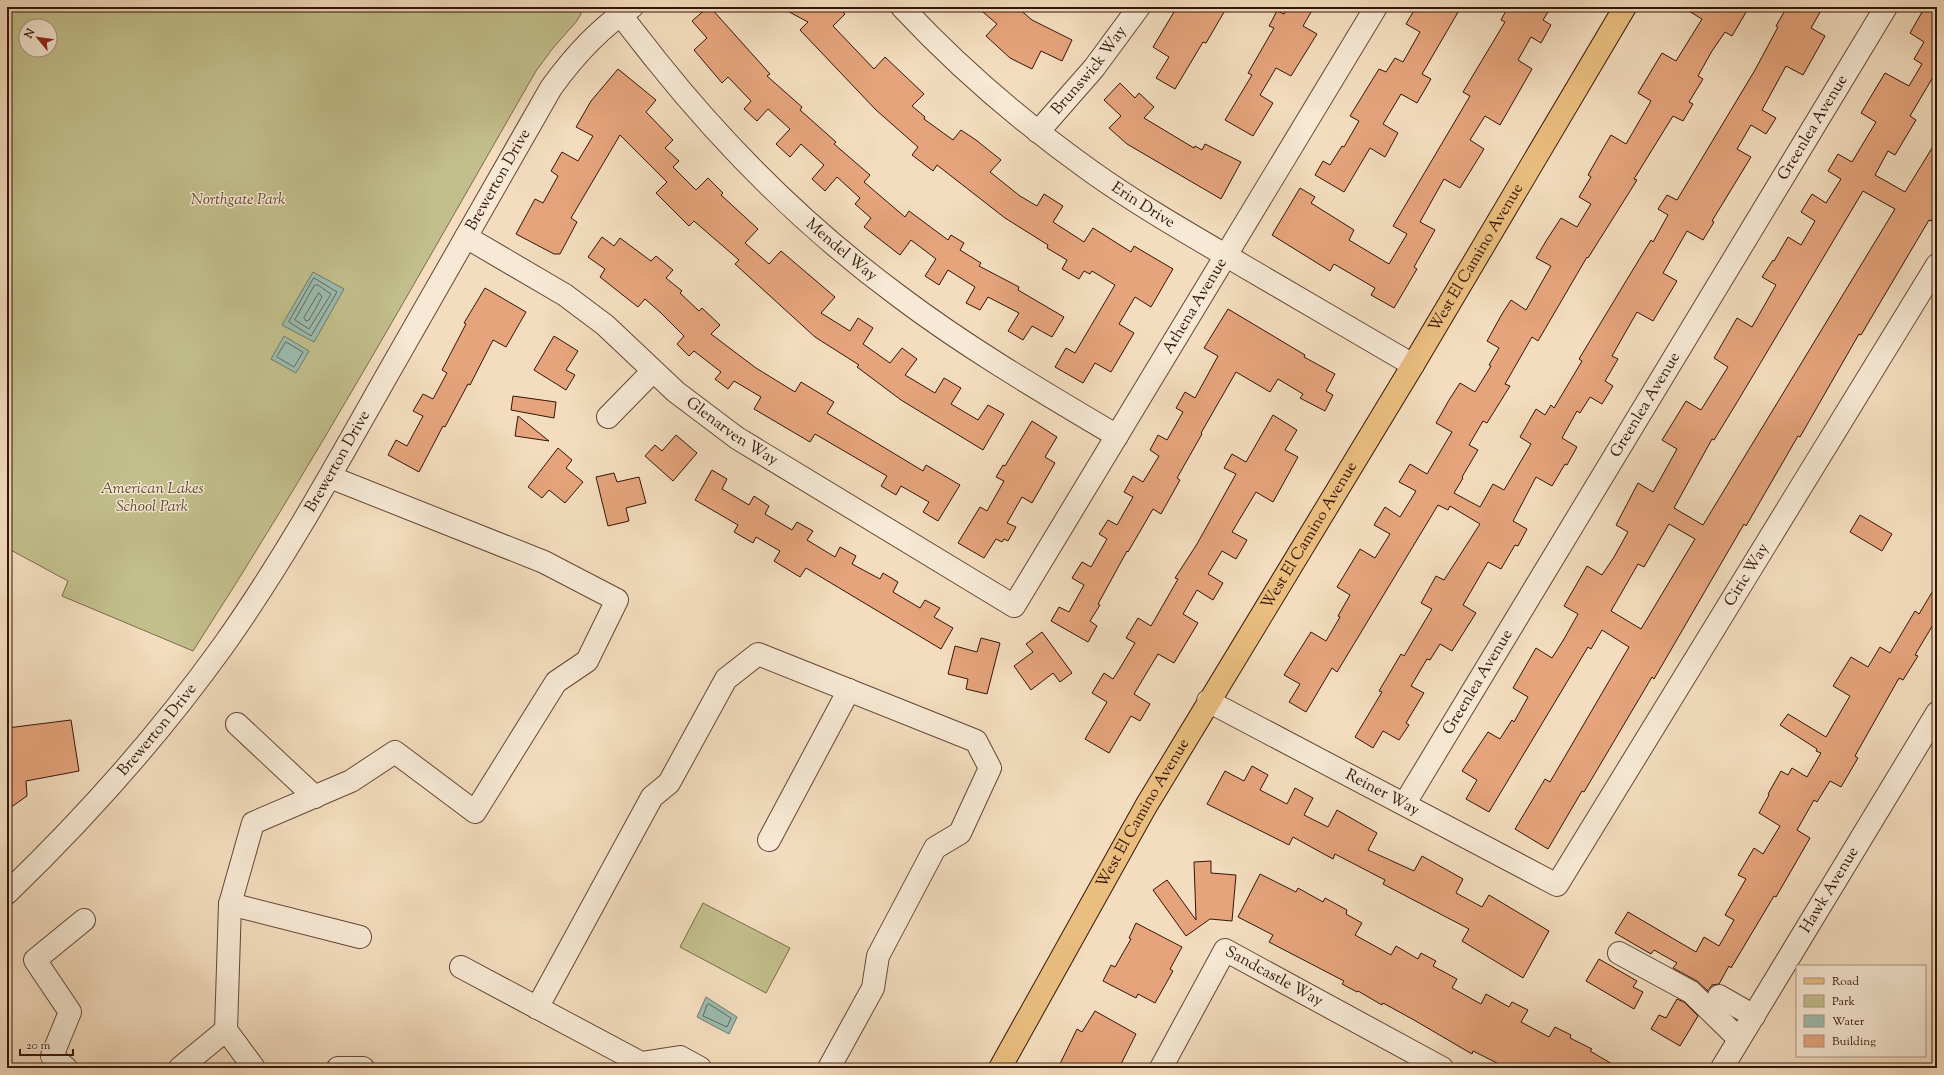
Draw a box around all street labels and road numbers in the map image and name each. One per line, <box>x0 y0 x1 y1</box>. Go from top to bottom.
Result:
street label: Brunswick Way <box>1046 21 1133 120</box>
street label: Greenlea Avenue <box>1772 71 1854 185</box>
street label: Brewerton Drive <box>460 125 537 235</box>
street label: Erin Drive <box>1106 177 1179 234</box>
street label: West El Camino Avenue <box>1423 179 1529 337</box>
street label: Mendel Way <box>800 213 882 287</box>
street label: Athena Avenue <box>1157 254 1233 359</box>
street label: Greenlea Avenue <box>1605 348 1686 462</box>
street label: Glenarven Way <box>681 392 782 472</box>
street label: Brewerton Drive <box>300 406 376 517</box>
street label: West El Camino Avenue <box>1256 457 1363 614</box>
street label: Ciric Way <box>1719 539 1775 611</box>
street label: Greenlea Avenue <box>1437 625 1519 739</box>
street label: Brewerton Drive <box>112 679 203 781</box>
street label: West El Camino Avenue <box>1091 734 1196 892</box>
street label: Reiner Way <box>1341 764 1424 822</box>
street label: Hawk Avenue <box>1795 842 1865 938</box>
street label: Sandcastle Way <box>1221 941 1327 1013</box>

